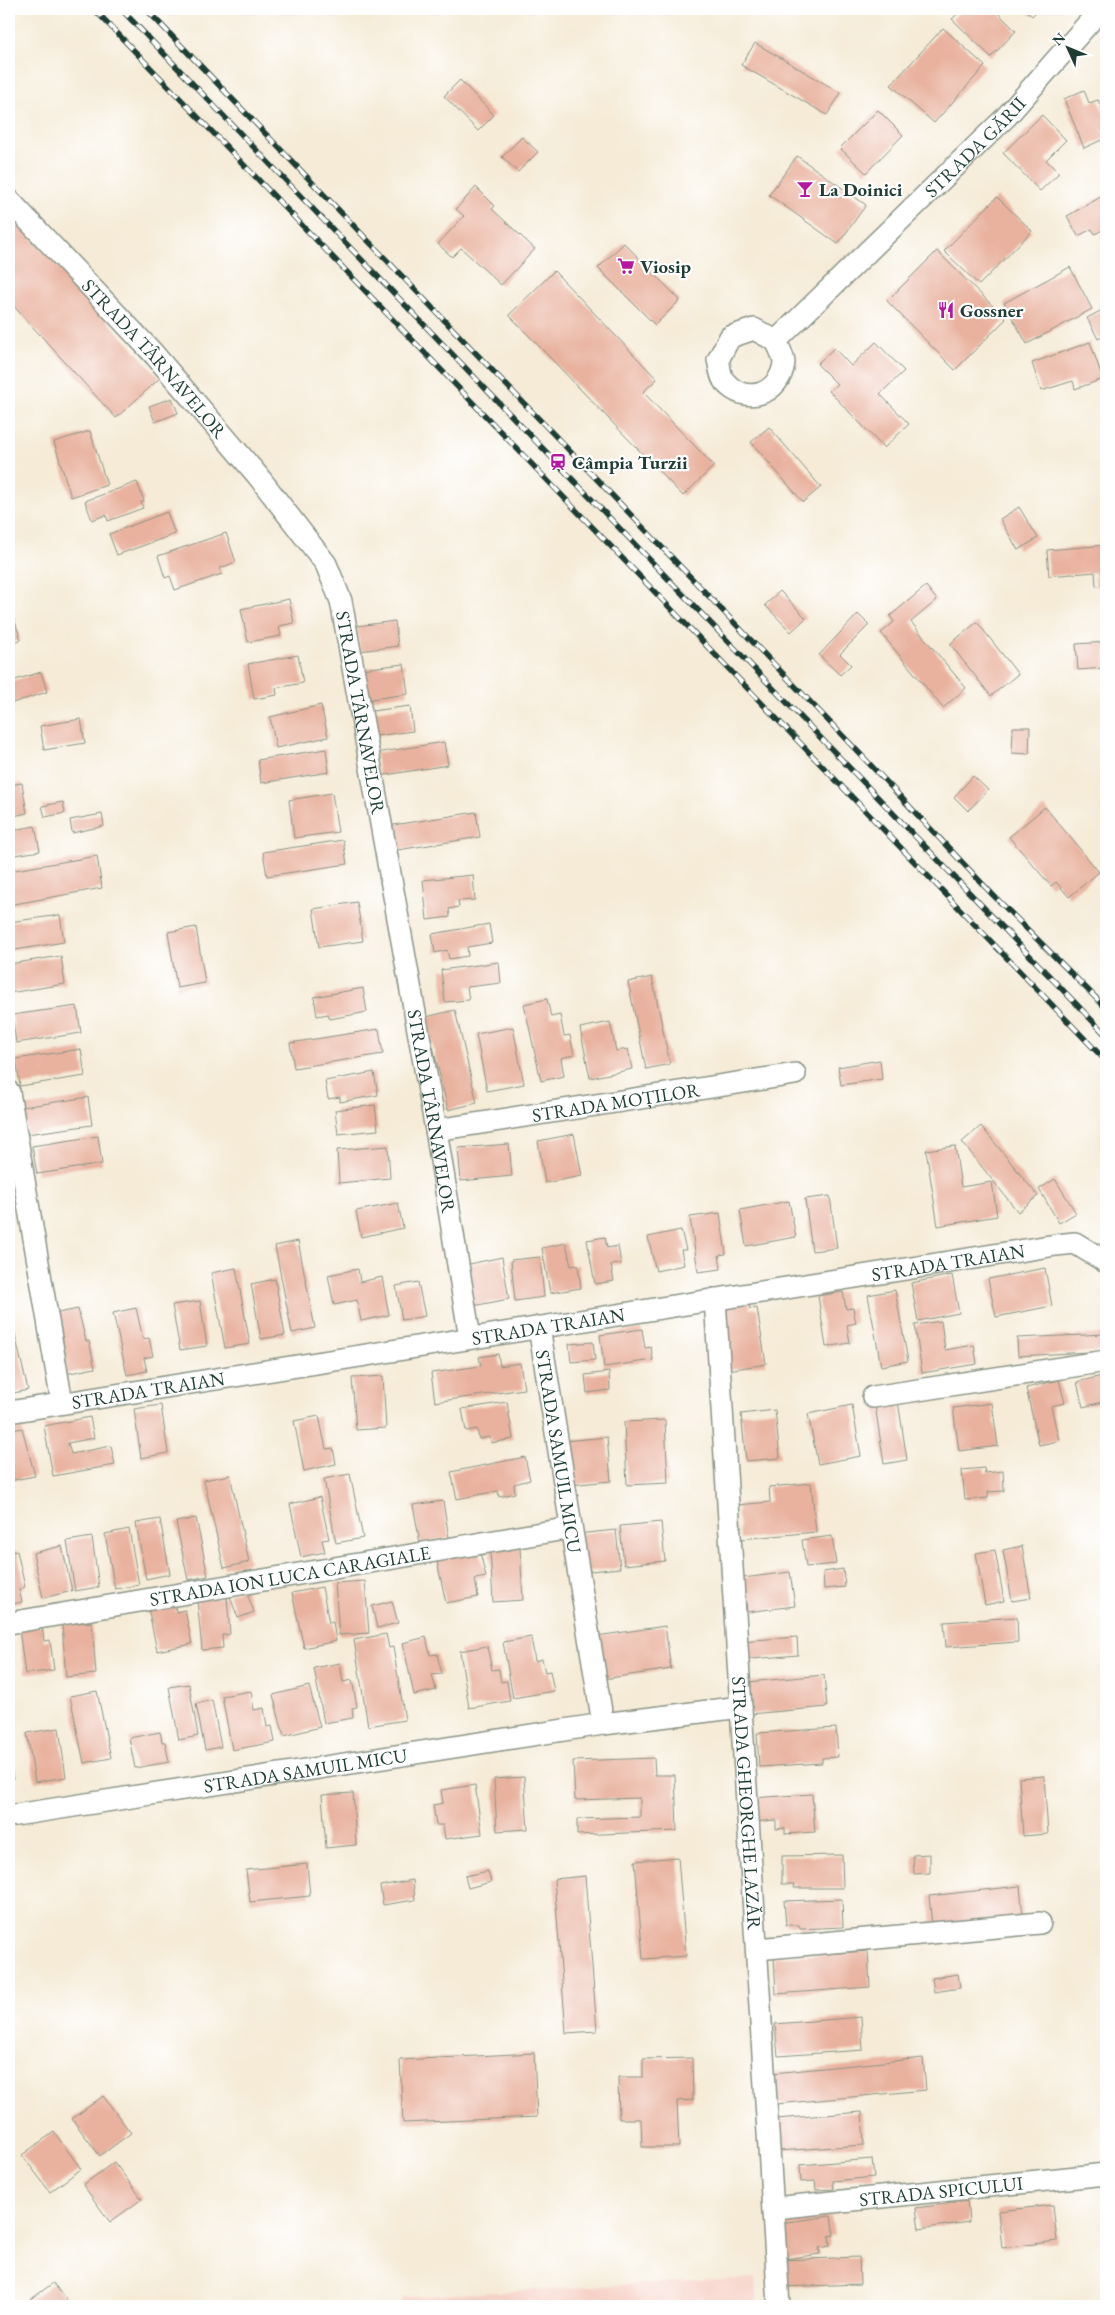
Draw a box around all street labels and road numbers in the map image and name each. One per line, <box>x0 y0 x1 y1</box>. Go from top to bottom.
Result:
street label: STRADA GĂRII <box>919 91 1031 202</box>
street label: STRADA TÂRNAVELOR <box>77 273 233 443</box>
street label: STRADA TÂRNAVELOR <box>330 609 392 816</box>
street label: STRADA TÂRNAVELOR <box>402 1007 462 1215</box>
street label: STRADA MOȚILOR <box>530 1076 702 1127</box>
street label: STRADA TRAIAN <box>870 1238 1026 1287</box>
street label: STRADA TRAIAN <box>470 1301 627 1351</box>
street label: STRADA SAMUIL MICU <box>530 1348 588 1555</box>
street label: STRADA TRAIAN <box>70 1365 227 1414</box>
street label: STRADA ION LUCA CARAGIALE <box>148 1539 432 1611</box>
street label: STRADA GHEORGHE LAZĂR <box>726 1675 768 1931</box>
street label: STRADA SAMUIL MICU <box>202 1742 409 1798</box>
street label: STRADA SPICULUI <box>858 2170 1025 2212</box>

